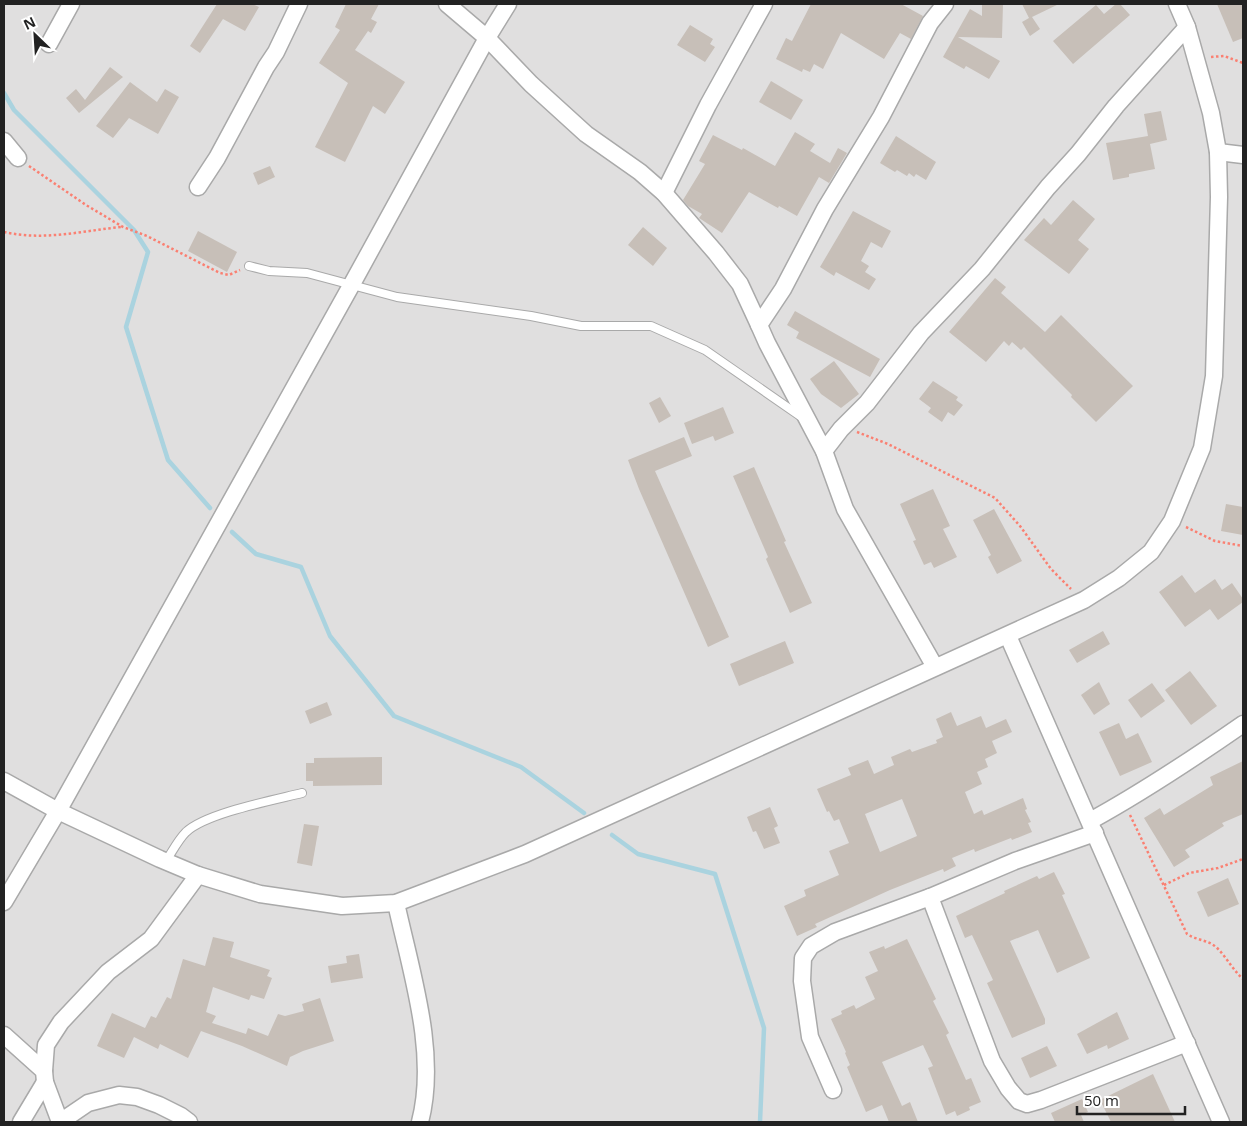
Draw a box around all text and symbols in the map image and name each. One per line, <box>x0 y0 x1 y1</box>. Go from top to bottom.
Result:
north arrow <box>10 10 60 60</box>
text: N <box>20 12 38 34</box>
scale bar <box>1077 1084 1184 1116</box>
text: 50 m <box>1084 1090 1119 1110</box>

